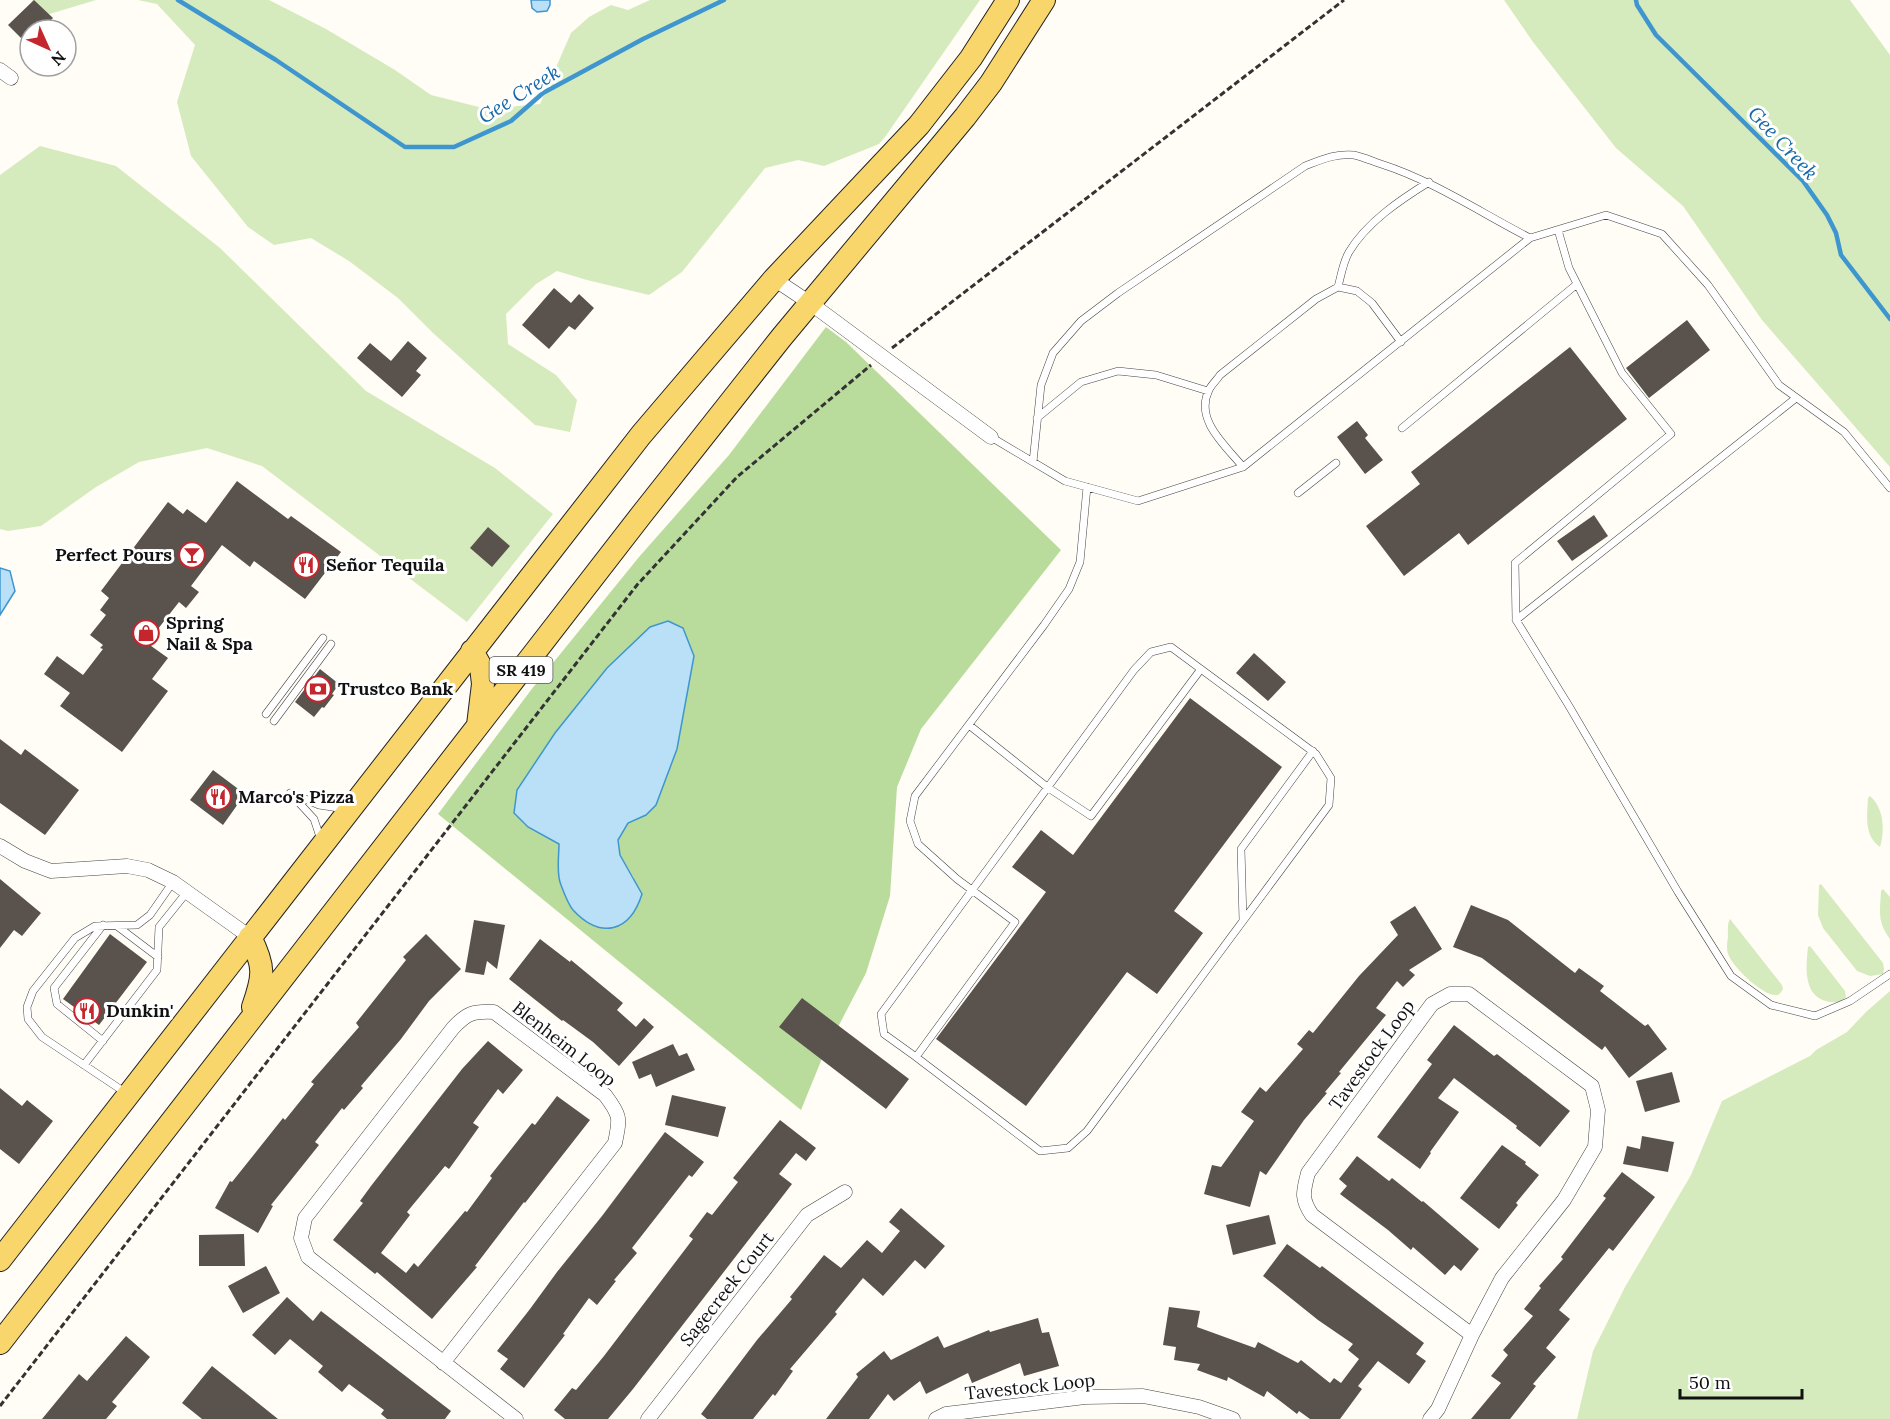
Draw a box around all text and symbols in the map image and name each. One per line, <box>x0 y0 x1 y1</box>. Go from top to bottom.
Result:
north arrow <box>18 18 78 78</box>
text: N <box>47 47 70 70</box>
water label: Gee Creek <box>473 59 564 128</box>
water label: Gee Creek <box>1743 101 1824 185</box>
bar icon: Perfect Pours <box>177 540 207 570</box>
place label: Perfect Pours <box>55 543 172 566</box>
restaurant icon: Señor Tequila <box>291 550 321 580</box>
place label: Señor Tequila <box>326 553 445 576</box>
place label: Spring Nail & Spa <box>166 611 253 655</box>
shop icon: Spring Nail & Spa <box>131 618 161 648</box>
road number: SR 419 <box>490 657 552 683</box>
bank icon: Trustco Bank <box>303 674 333 704</box>
place label: Trustco Bank <box>338 677 454 700</box>
restaurant icon: Marco's Pizza <box>203 782 233 812</box>
place label: Marco's Pizza <box>238 785 355 808</box>
street label: Tavestock Loop <box>1324 995 1419 1114</box>
restaurant icon: Dunkin' <box>72 996 102 1026</box>
street label: Blenheim Loop <box>508 996 621 1091</box>
place label: Dunkin' <box>106 999 173 1022</box>
street label: Sagecreek Court <box>675 1227 778 1350</box>
scale bar <box>1680 1362 1802 1400</box>
street label: Tavestock Loop <box>964 1368 1096 1405</box>
text: 50 m <box>1689 1371 1731 1394</box>

